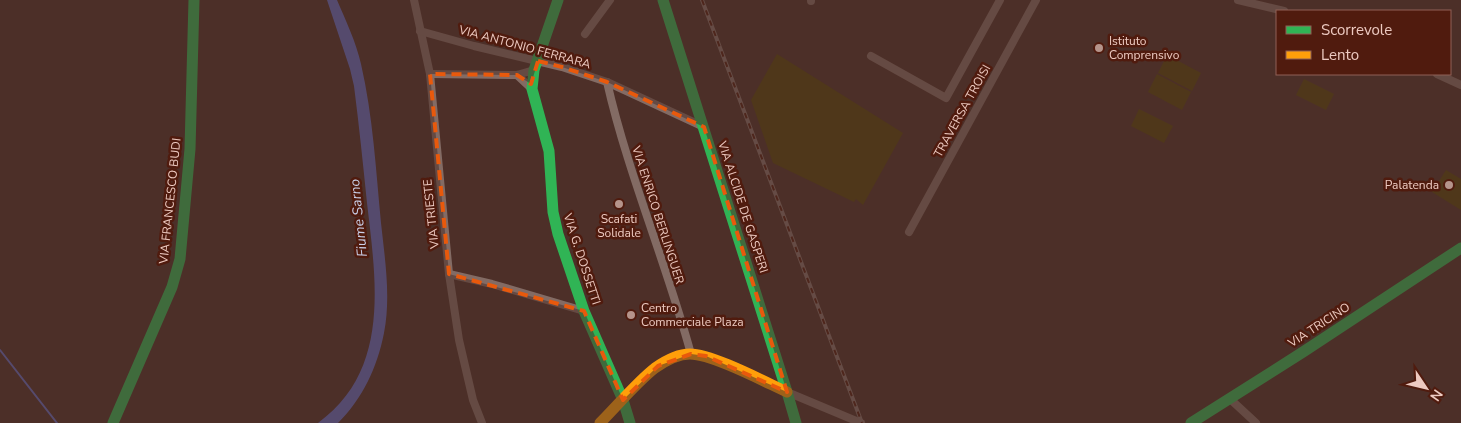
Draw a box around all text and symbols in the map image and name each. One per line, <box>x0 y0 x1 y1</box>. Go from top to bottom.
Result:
legend <box>1276 10 1451 75</box>
text: Scorrevole <box>1321 20 1392 40</box>
street label: VIA ANTONIO FERRARA <box>456 21 593 72</box>
place label: Istituto Comprensivo <box>1109 33 1180 63</box>
marker: Istituto Comprensivo <box>1093 42 1105 54</box>
text: Lento <box>1321 45 1359 65</box>
street label: TRAVERSA TROISI <box>930 62 994 160</box>
street label: VIA FRANCESCO BUDI <box>155 137 185 266</box>
street label: VIA ALCIDE DE GASPERI <box>714 138 772 275</box>
street label: VIA ENRICO BERLINGUER <box>628 143 688 286</box>
place label: Palatenda <box>1385 177 1439 193</box>
water label: Fiume Sarno <box>345 178 372 258</box>
street label: VIA TRIESTE <box>419 178 443 251</box>
marker: Palatenda <box>1443 179 1455 191</box>
marker: Scafati Solidale <box>613 198 625 210</box>
street label: VIA G. DOSSETTI <box>559 210 604 307</box>
place label: Scafati Solidale <box>597 211 641 241</box>
street label: VIA TRICINO <box>1284 299 1353 352</box>
place label: Centro Commerciale Plaza <box>641 300 744 330</box>
marker: Centro Commerciale Plaza <box>625 309 637 321</box>
north arrow <box>1401 363 1451 413</box>
text: N <box>1425 385 1447 405</box>

